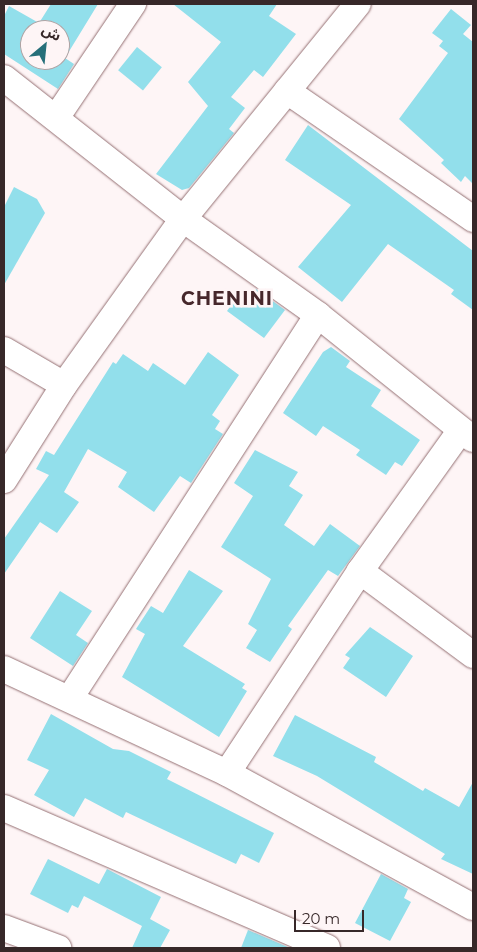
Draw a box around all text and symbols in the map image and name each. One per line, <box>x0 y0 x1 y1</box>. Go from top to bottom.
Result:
north arrow <box>20 20 70 70</box>
text: ش <box>39 20 64 45</box>
district label: CHENINI <box>180 288 274 310</box>
scale bar <box>297 900 367 932</box>
text: 20 m <box>302 909 340 928</box>

